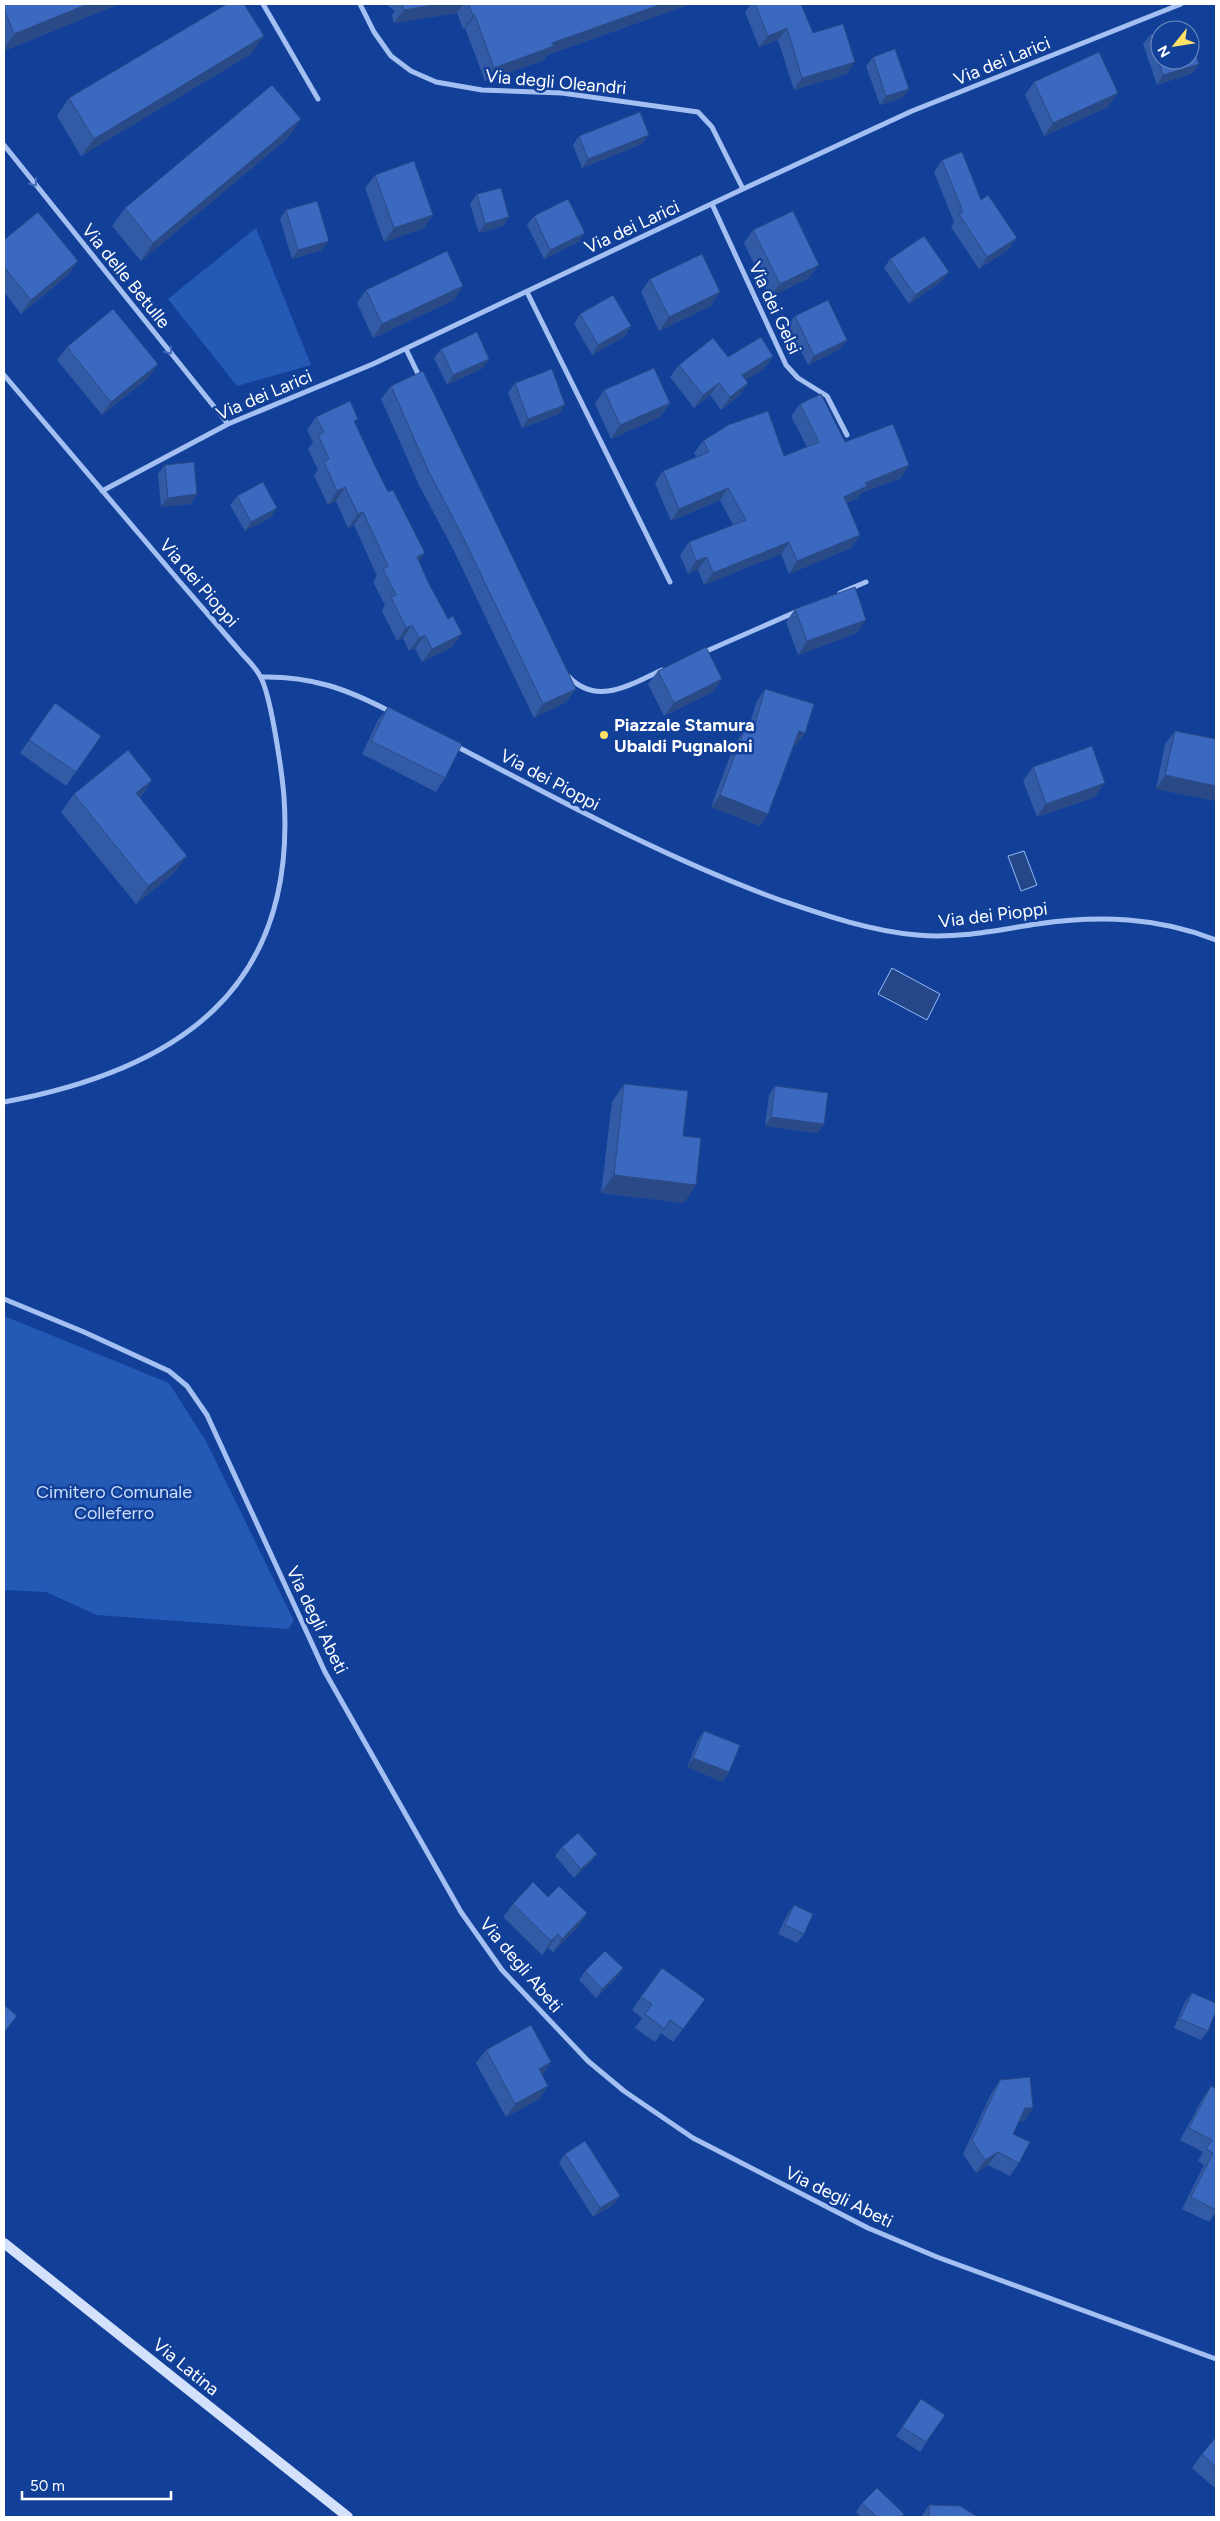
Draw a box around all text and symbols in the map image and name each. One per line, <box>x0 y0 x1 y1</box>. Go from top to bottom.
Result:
north arrow <box>1150 20 1200 70</box>
street label: Via dei Larici <box>951 32 1053 90</box>
text: N <box>1154 42 1174 60</box>
street label: Via degli Oleandri <box>485 65 627 99</box>
one-way arrow <box>29 177 37 186</box>
street label: Via dei Larici <box>581 195 683 259</box>
street label: Via delle Betulle <box>77 219 175 333</box>
street label: Via dei Gelsi <box>744 258 806 358</box>
one-way arrow <box>163 345 171 354</box>
street label: Via dei Larici <box>213 365 315 425</box>
street label: Via dei Pioppi <box>155 534 243 632</box>
place label: Piazzale Stamura Ubaldi Pugnaloni <box>614 714 755 757</box>
marker: Piazzale Stamura Ubaldi Pugnaloni <box>598 729 610 741</box>
street label: Via dei Pioppi <box>496 745 604 815</box>
street label: Via dei Pioppi <box>937 897 1049 933</box>
park label: Cimitero Comunale Colleferro <box>36 1481 192 1524</box>
street label: Via degli Abeti <box>281 1562 353 1678</box>
street label: Via degli Abeti <box>475 1913 567 2017</box>
street label: Via degli Abeti <box>781 2161 897 2233</box>
street label: Via Latina <box>148 2334 224 2400</box>
scale bar <box>22 2468 171 2500</box>
text: 50 m <box>30 2477 65 2495</box>

